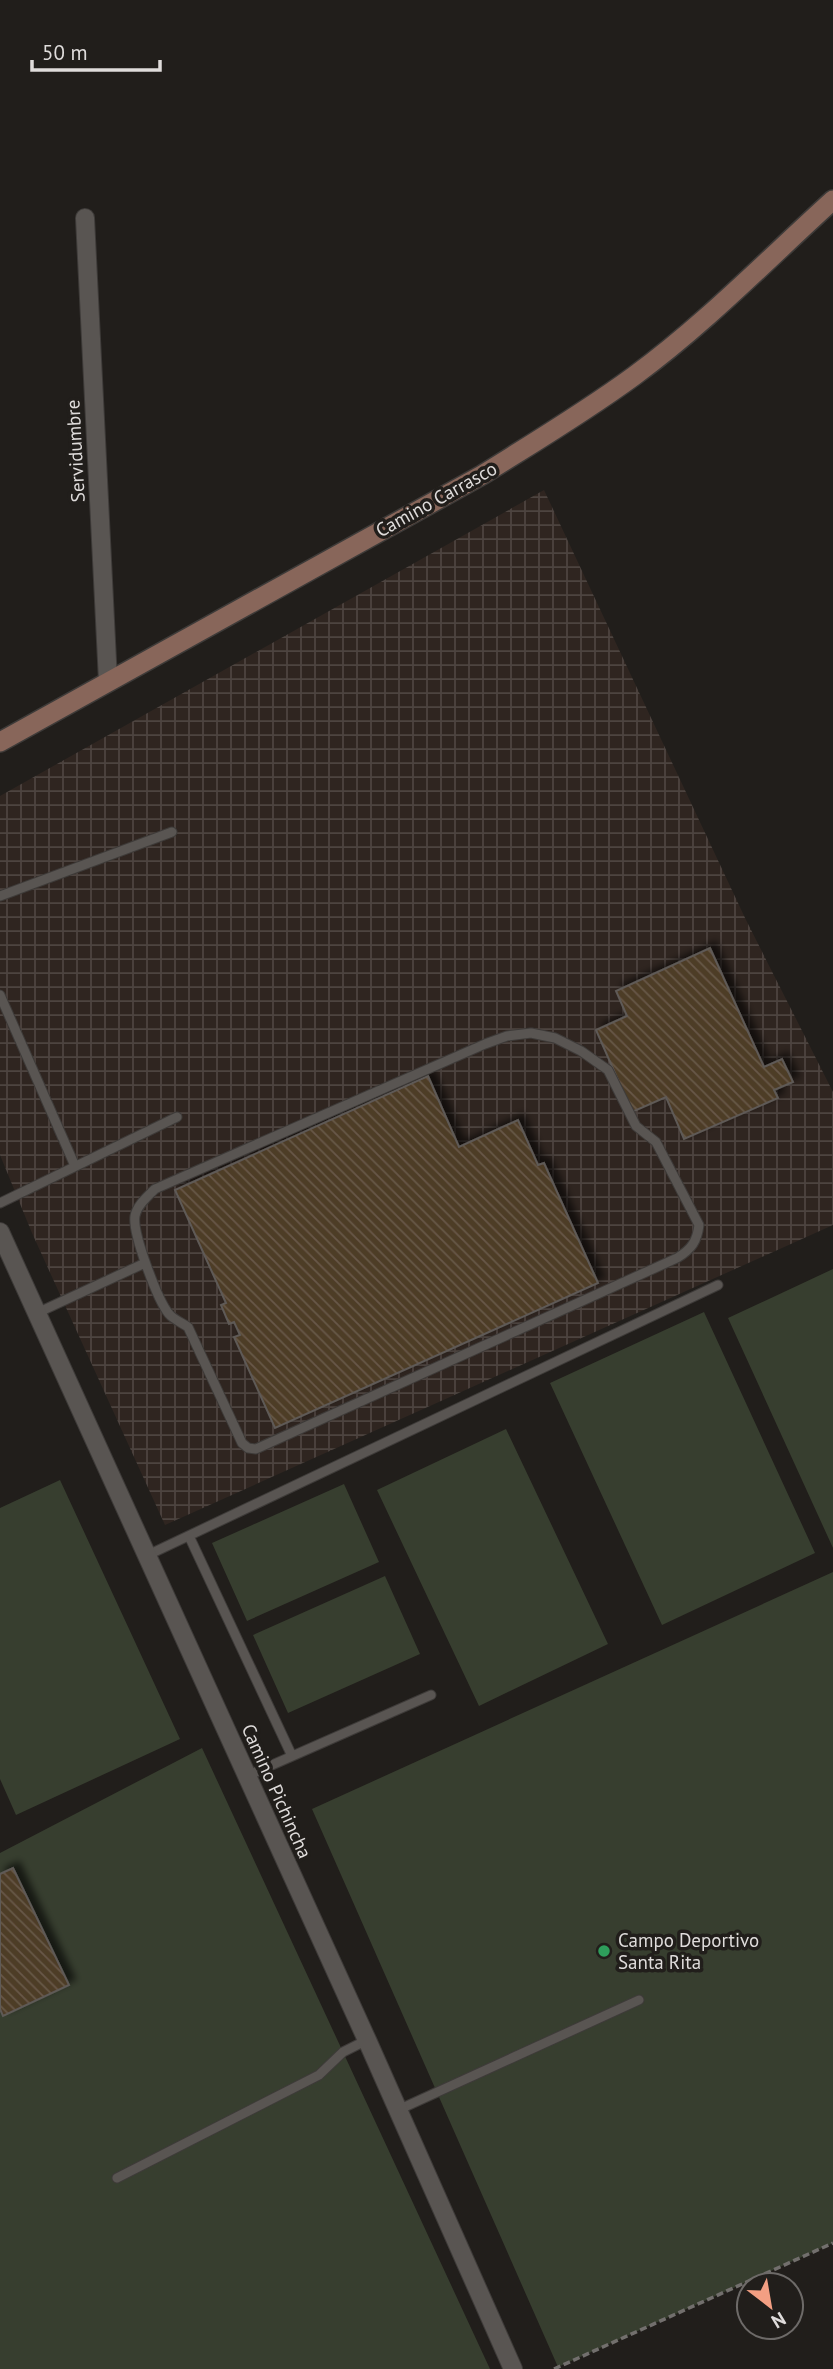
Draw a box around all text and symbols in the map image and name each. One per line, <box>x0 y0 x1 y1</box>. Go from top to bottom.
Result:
scale bar <box>32 28 159 72</box>
text: 50 m <box>42 39 88 66</box>
street label: Servidumbre <box>60 399 90 503</box>
street label: Camino Carrasco <box>371 456 501 542</box>
street label: Camino Pichincha <box>237 1720 317 1862</box>
place label: Campo Deportivo Santa Rita <box>618 1928 759 1974</box>
marker: Campo Deportivo Santa Rita <box>596 1943 612 1959</box>
north arrow <box>735 2271 805 2341</box>
text: N <box>767 2307 790 2334</box>

